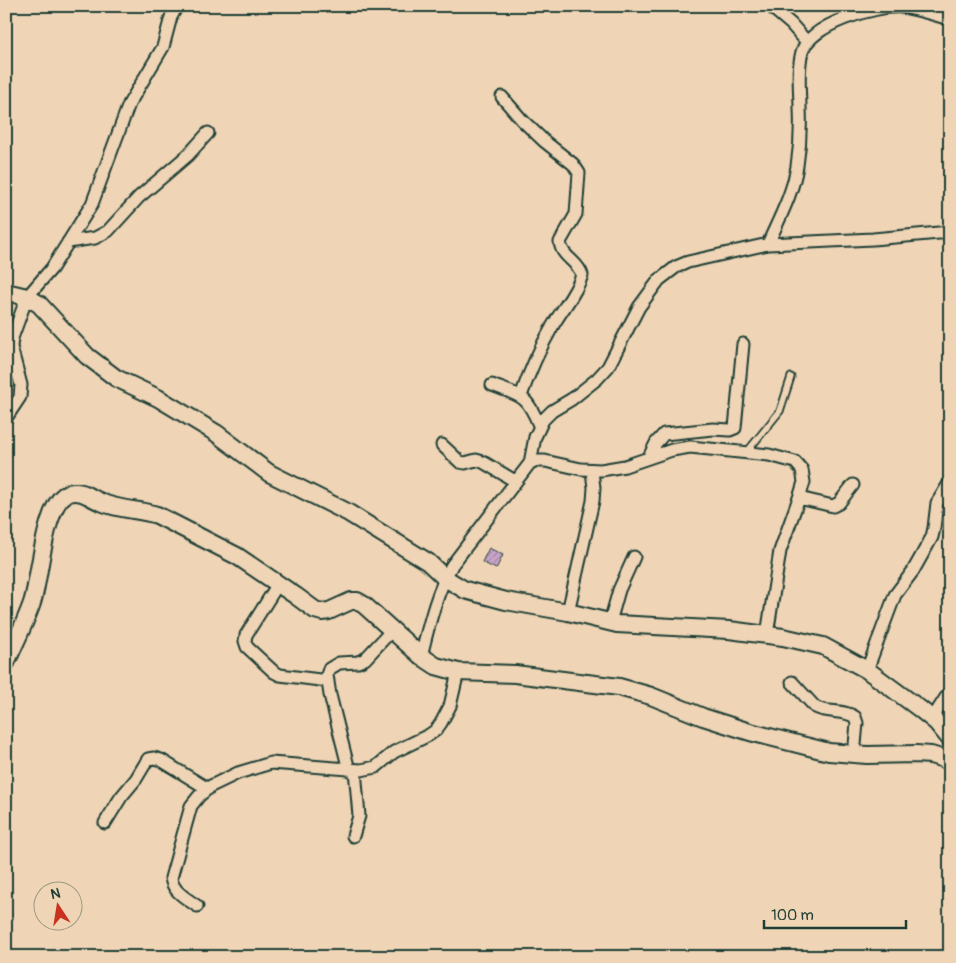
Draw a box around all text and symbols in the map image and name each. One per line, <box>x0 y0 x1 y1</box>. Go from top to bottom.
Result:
north arrow <box>32 880 82 930</box>
text: N <box>49 884 62 903</box>
scale bar <box>764 898 906 930</box>
text: 100 m <box>771 906 814 925</box>

